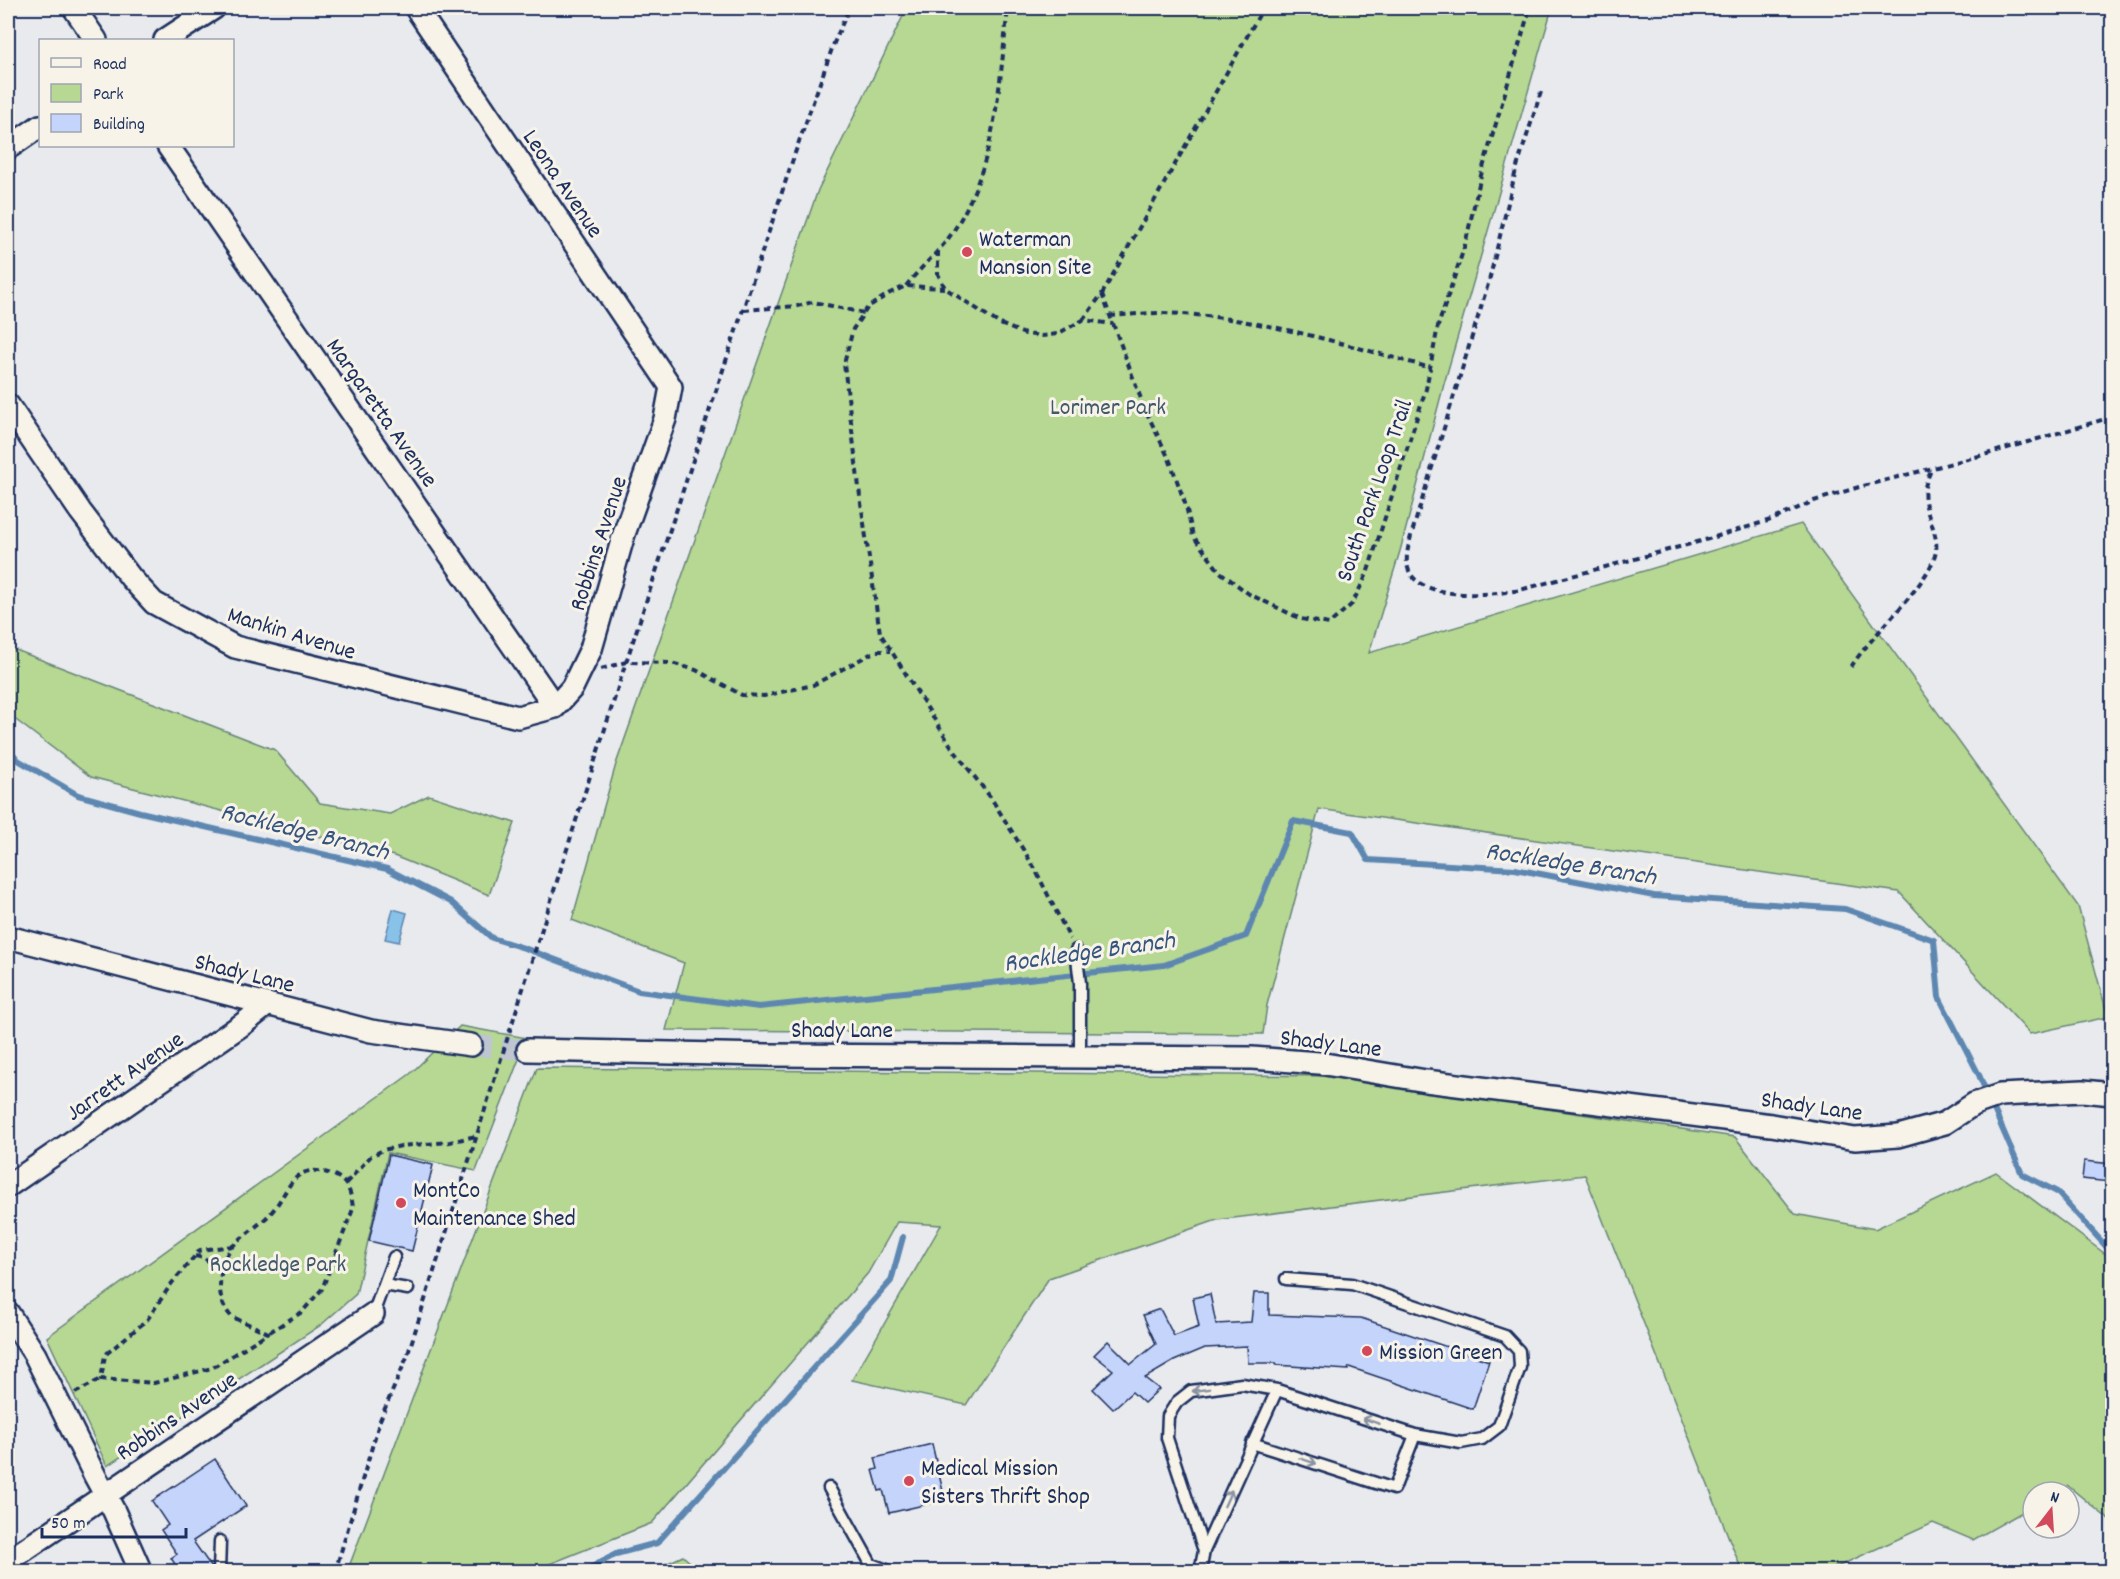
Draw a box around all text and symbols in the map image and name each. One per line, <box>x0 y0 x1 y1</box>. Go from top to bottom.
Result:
legend <box>39 39 234 147</box>
text: Road <box>93 53 127 78</box>
text: Park <box>93 83 124 108</box>
text: Building <box>93 113 145 138</box>
street label: Leona Avenue <box>513 124 610 246</box>
place label: Waterman Mansion Site <box>979 224 1092 286</box>
marker: Waterman Mansion Site <box>960 245 974 259</box>
street label: Margaretta Avenue <box>316 332 445 495</box>
park label: Lorimer Park <box>1050 392 1166 426</box>
street label: South Park Loop Trail <box>1329 395 1423 587</box>
street label: Robbins Avenue <box>562 472 638 616</box>
street label: Mankin Avenue <box>223 599 360 671</box>
water label: Rockledge Branch <box>216 795 393 872</box>
water label: Rockledge Branch <box>1482 834 1660 897</box>
water label: Rockledge Branch <box>1002 923 1179 984</box>
street label: Shady Lane <box>191 946 298 1004</box>
street label: Shady Lane <box>791 1015 893 1049</box>
street label: Shady Lane <box>1278 1022 1383 1068</box>
street label: Jarrett Avenue <box>60 1024 192 1131</box>
street label: Shady Lane <box>1759 1084 1864 1132</box>
place label: MontCo Maintenance Shed <box>413 1175 576 1237</box>
marker: MontCo Maintenance Shed <box>394 1196 408 1210</box>
park label: Rockledge Park <box>210 1249 346 1283</box>
place label: Mission Green <box>1379 1337 1503 1371</box>
marker: Mission Green <box>1360 1344 1374 1358</box>
street label: Robbins Avenue <box>110 1364 245 1471</box>
one-way arrow <box>1192 1384 1211 1395</box>
one-way arrow <box>1362 1414 1381 1425</box>
place label: Medical Mission Sisters Thrift Shop <box>921 1453 1090 1515</box>
one-way arrow <box>1298 1456 1317 1467</box>
marker: Medical Mission Sisters Thrift Shop <box>902 1474 916 1488</box>
north arrow <box>2021 1480 2081 1540</box>
text: N <box>2048 1486 2062 1510</box>
one-way arrow <box>1222 1489 1234 1507</box>
scale bar <box>42 1501 186 1539</box>
text: 50 m <box>51 1512 86 1537</box>

